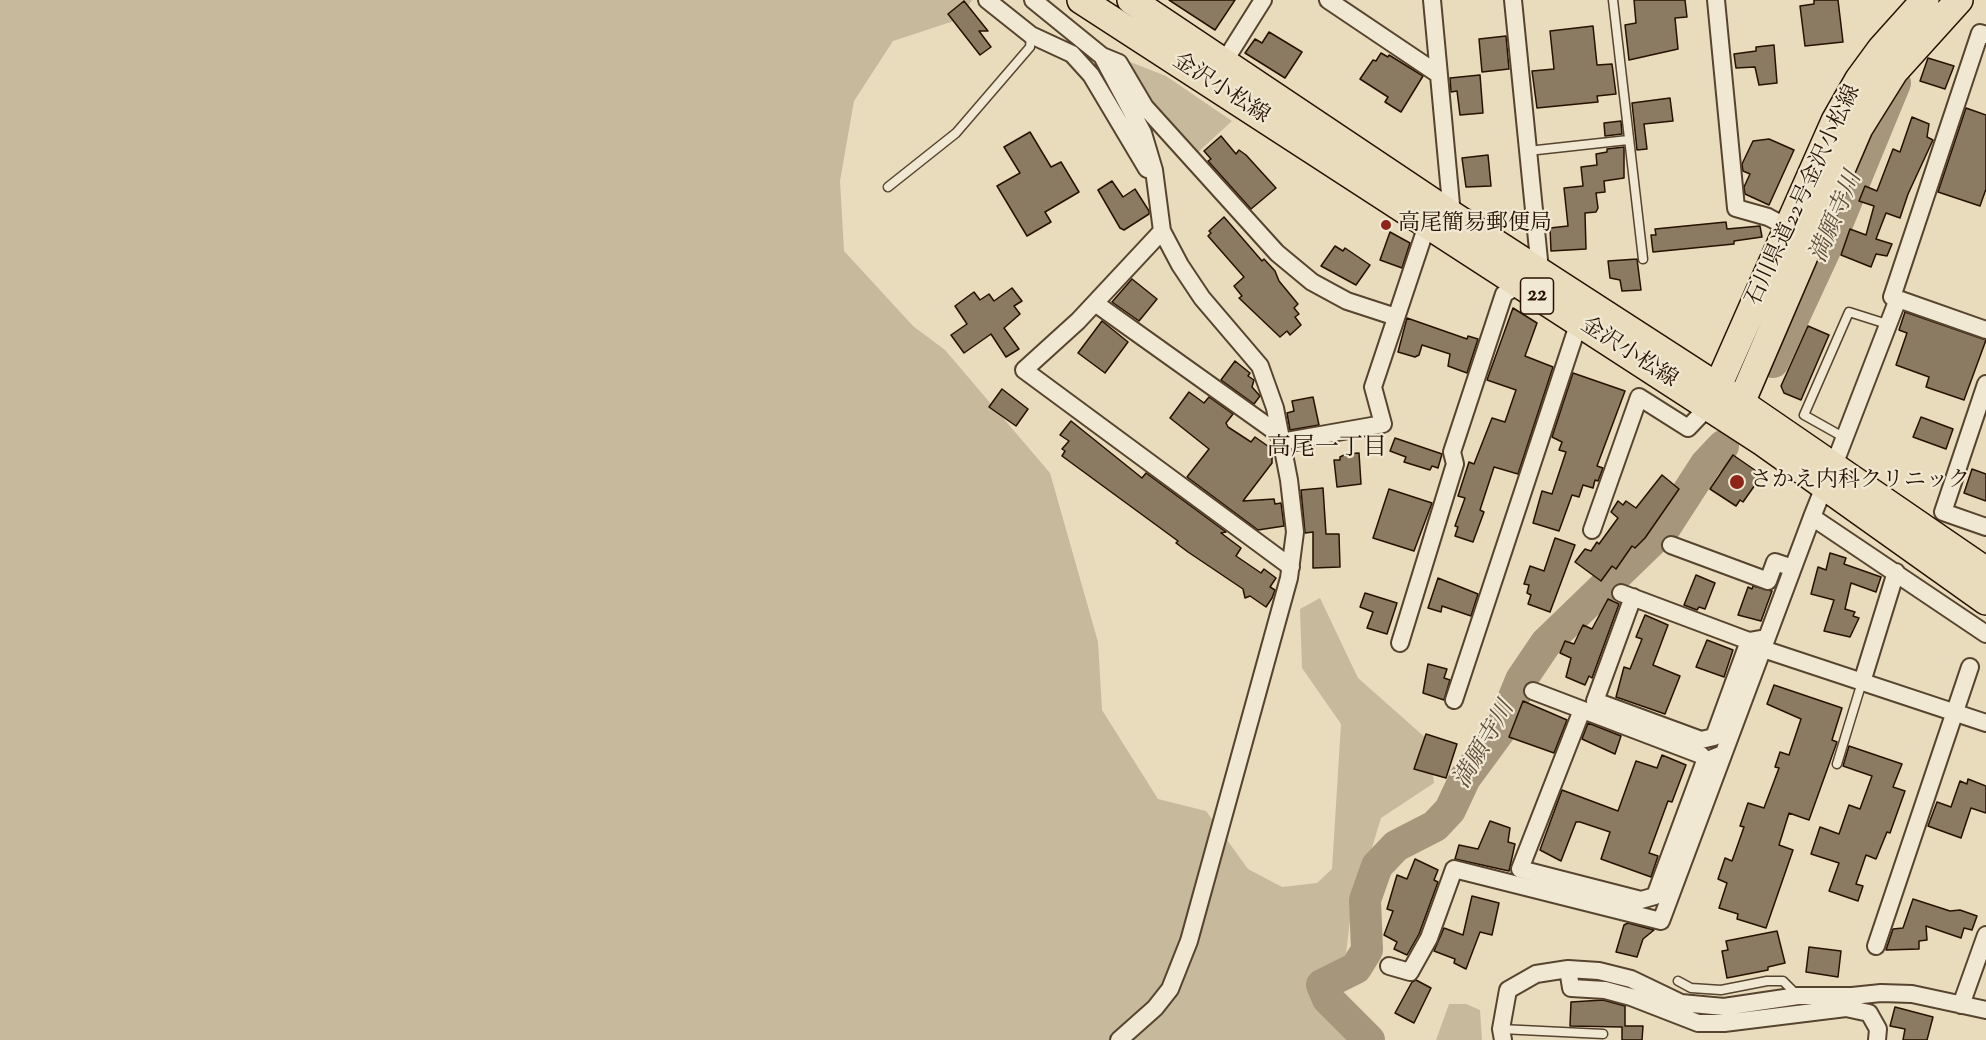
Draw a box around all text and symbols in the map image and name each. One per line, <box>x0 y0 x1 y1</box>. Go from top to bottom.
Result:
street label: 金沢小松線 <box>1167 49 1273 131</box>
street label: 石川県道22号金沢小松線 <box>1742 81 1868 311</box>
water label: 満願寺川 <box>1806 168 1870 268</box>
place label: 高尾簡易郵便局 <box>1398 212 1552 238</box>
marker: 高尾簡易郵便局 <box>1379 218 1393 232</box>
road number: 22 <box>1520 278 1554 314</box>
street label: 金沢小松線 <box>1575 313 1681 395</box>
district label: 高尾一丁目 <box>1267 436 1387 464</box>
place label: さかえ内科クリニック <box>1750 469 1970 495</box>
marker: さかえ内科クリニック <box>1728 473 1746 491</box>
water label: 満願寺川 <box>1450 697 1522 795</box>

